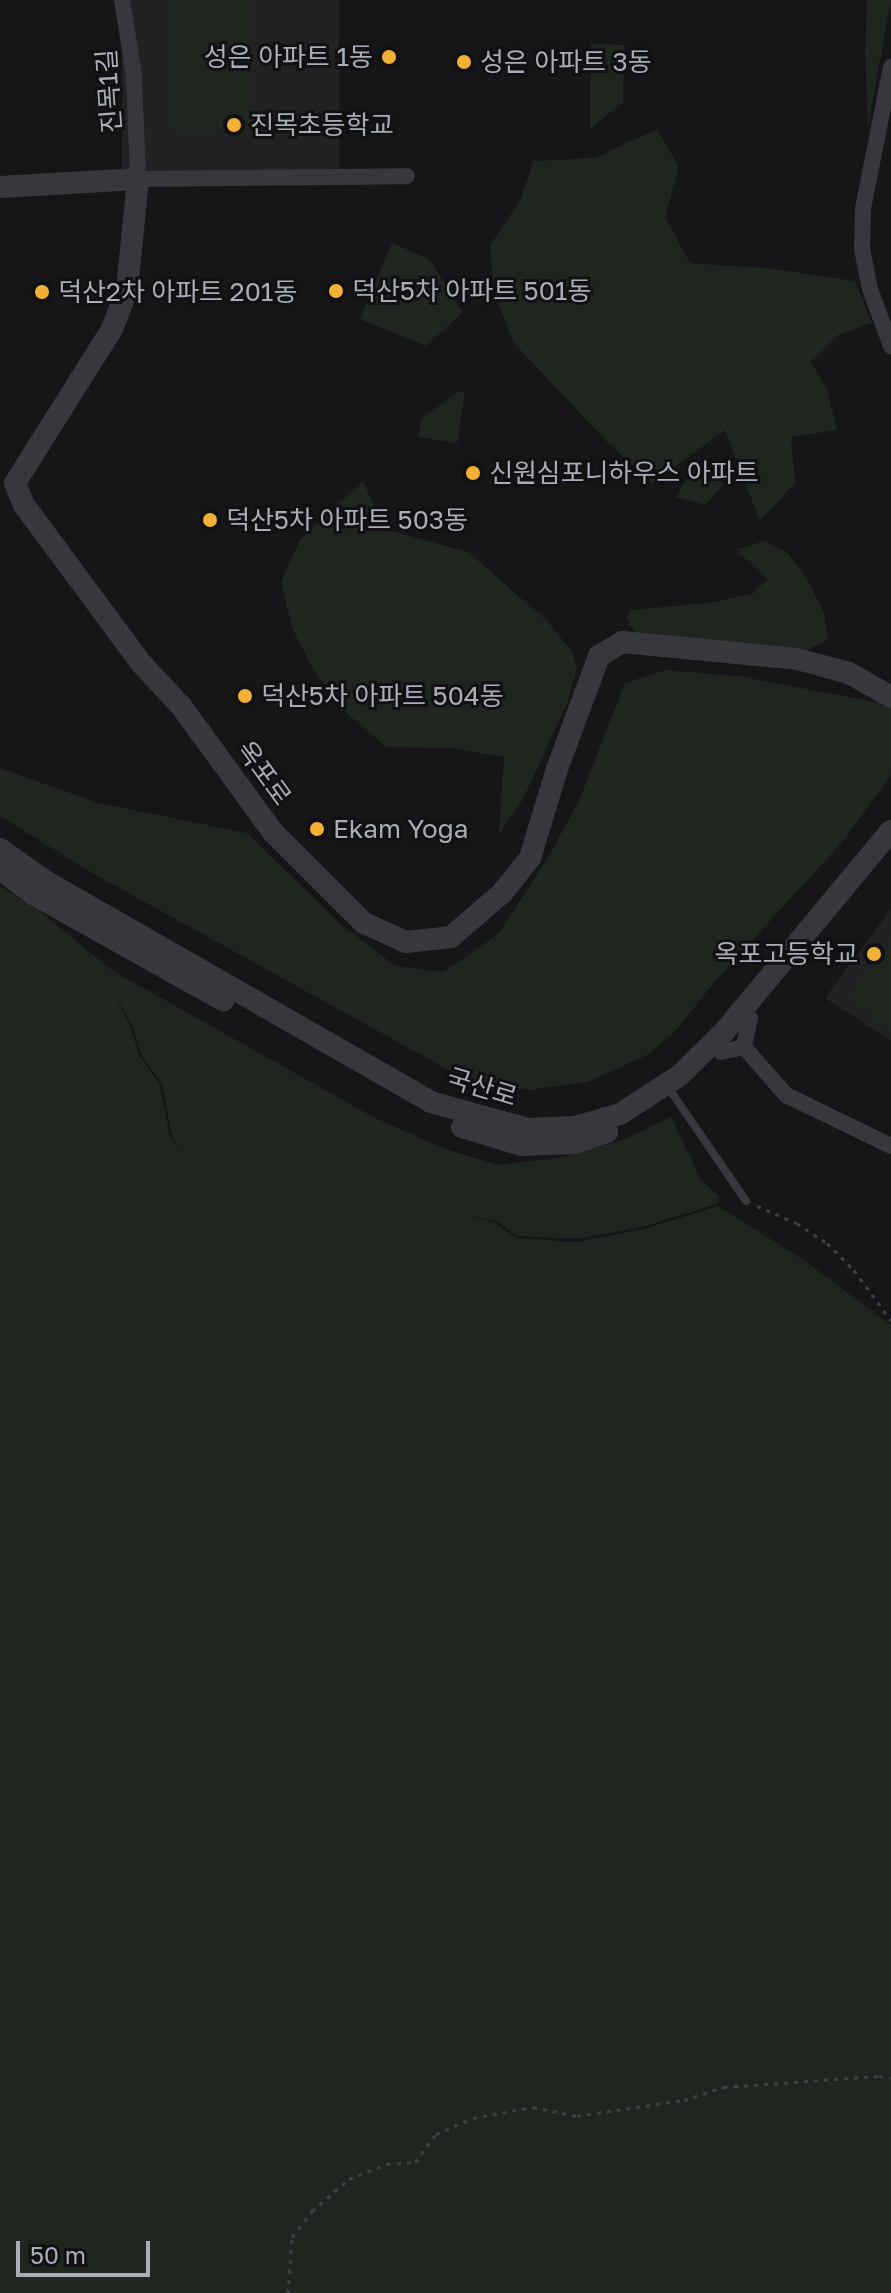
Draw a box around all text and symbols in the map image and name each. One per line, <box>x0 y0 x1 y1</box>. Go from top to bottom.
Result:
place label: 성은 아파트 1동 <box>204 41 373 73</box>
place label: 성은 아파트 3동 <box>480 46 652 78</box>
street label: 진목1길 <box>90 48 128 134</box>
marker: 성은 아파트 1동 <box>380 48 398 66</box>
marker: 성은 아파트 3동 <box>455 53 473 71</box>
place label: 진목초등학교 <box>250 109 394 141</box>
marker: 진목초등학교 <box>225 116 243 134</box>
place label: 덕산5차 아파트 501동 <box>352 275 591 307</box>
place label: 덕산2차 아파트 201동 <box>58 276 297 308</box>
marker: 덕산5차 아파트 501동 <box>327 282 345 300</box>
marker: 덕산2차 아파트 201동 <box>33 283 51 301</box>
place label: 신원심포니하우스 아파트 <box>489 457 759 489</box>
marker: 신원심포니하우스 아파트 <box>464 464 482 482</box>
place label: 덕산5차 아파트 503동 <box>226 504 468 536</box>
marker: 덕산5차 아파트 503동 <box>201 511 219 529</box>
place label: 덕산5차 아파트 504동 <box>261 680 504 712</box>
marker: 덕산5차 아파트 504동 <box>236 687 254 705</box>
street label: 옥포로 <box>230 735 298 811</box>
place label: Ekam Yoga <box>333 813 468 845</box>
marker: Ekam Yoga <box>308 820 326 838</box>
place label: 옥포고등학교 <box>714 938 858 970</box>
marker: 옥포고등학교 <box>865 945 883 963</box>
street label: 국산로 <box>443 1062 521 1112</box>
scale bar <box>20 2225 154 2275</box>
text: 50 m <box>30 2240 86 2269</box>

